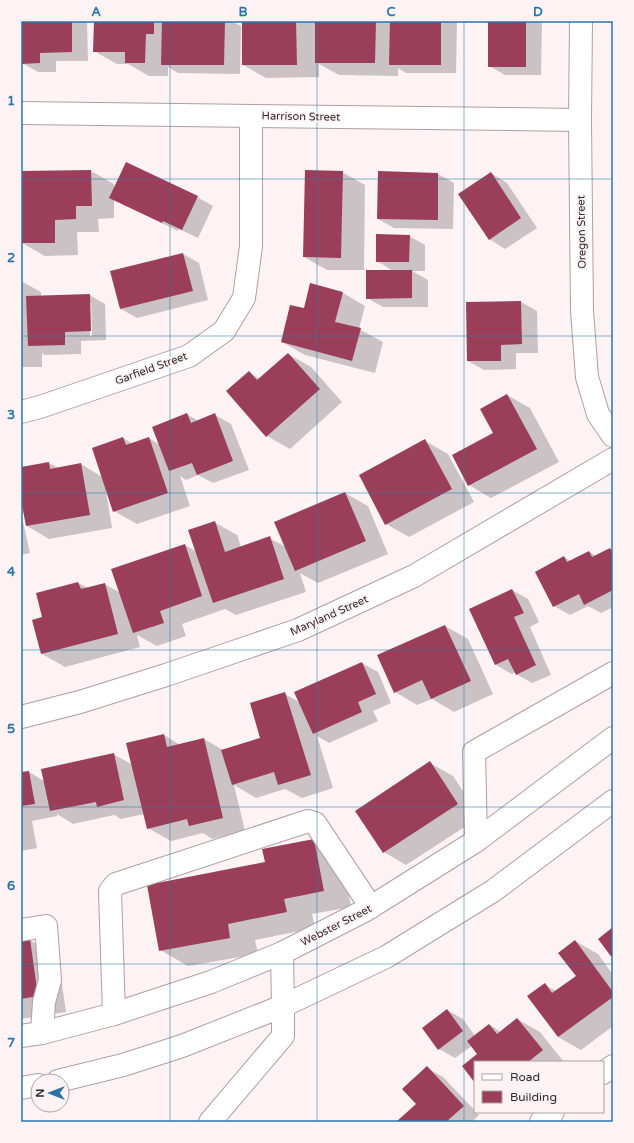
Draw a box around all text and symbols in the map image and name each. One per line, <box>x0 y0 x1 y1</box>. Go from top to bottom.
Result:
text: A <box>91 4 101 20</box>
text: B <box>238 4 248 20</box>
text: C <box>386 4 396 20</box>
text: D <box>533 4 543 20</box>
text: 1 <box>7 93 15 109</box>
street label: Harrison Street <box>262 109 340 124</box>
street label: Oregon Street <box>574 195 589 269</box>
text: 2 <box>7 250 15 266</box>
street label: Garfield Street <box>113 349 189 388</box>
text: 3 <box>7 407 15 423</box>
text: 4 <box>7 564 16 580</box>
street label: Maryland Street <box>288 592 370 638</box>
text: 5 <box>7 721 15 737</box>
text: 6 <box>7 878 15 894</box>
street label: Webster Street <box>299 902 374 949</box>
text: 7 <box>7 1035 15 1051</box>
legend <box>474 1061 604 1113</box>
text: Road <box>510 1070 540 1084</box>
north arrow <box>30 1073 70 1113</box>
text: N <box>34 1089 47 1097</box>
text: Building <box>510 1090 557 1104</box>

